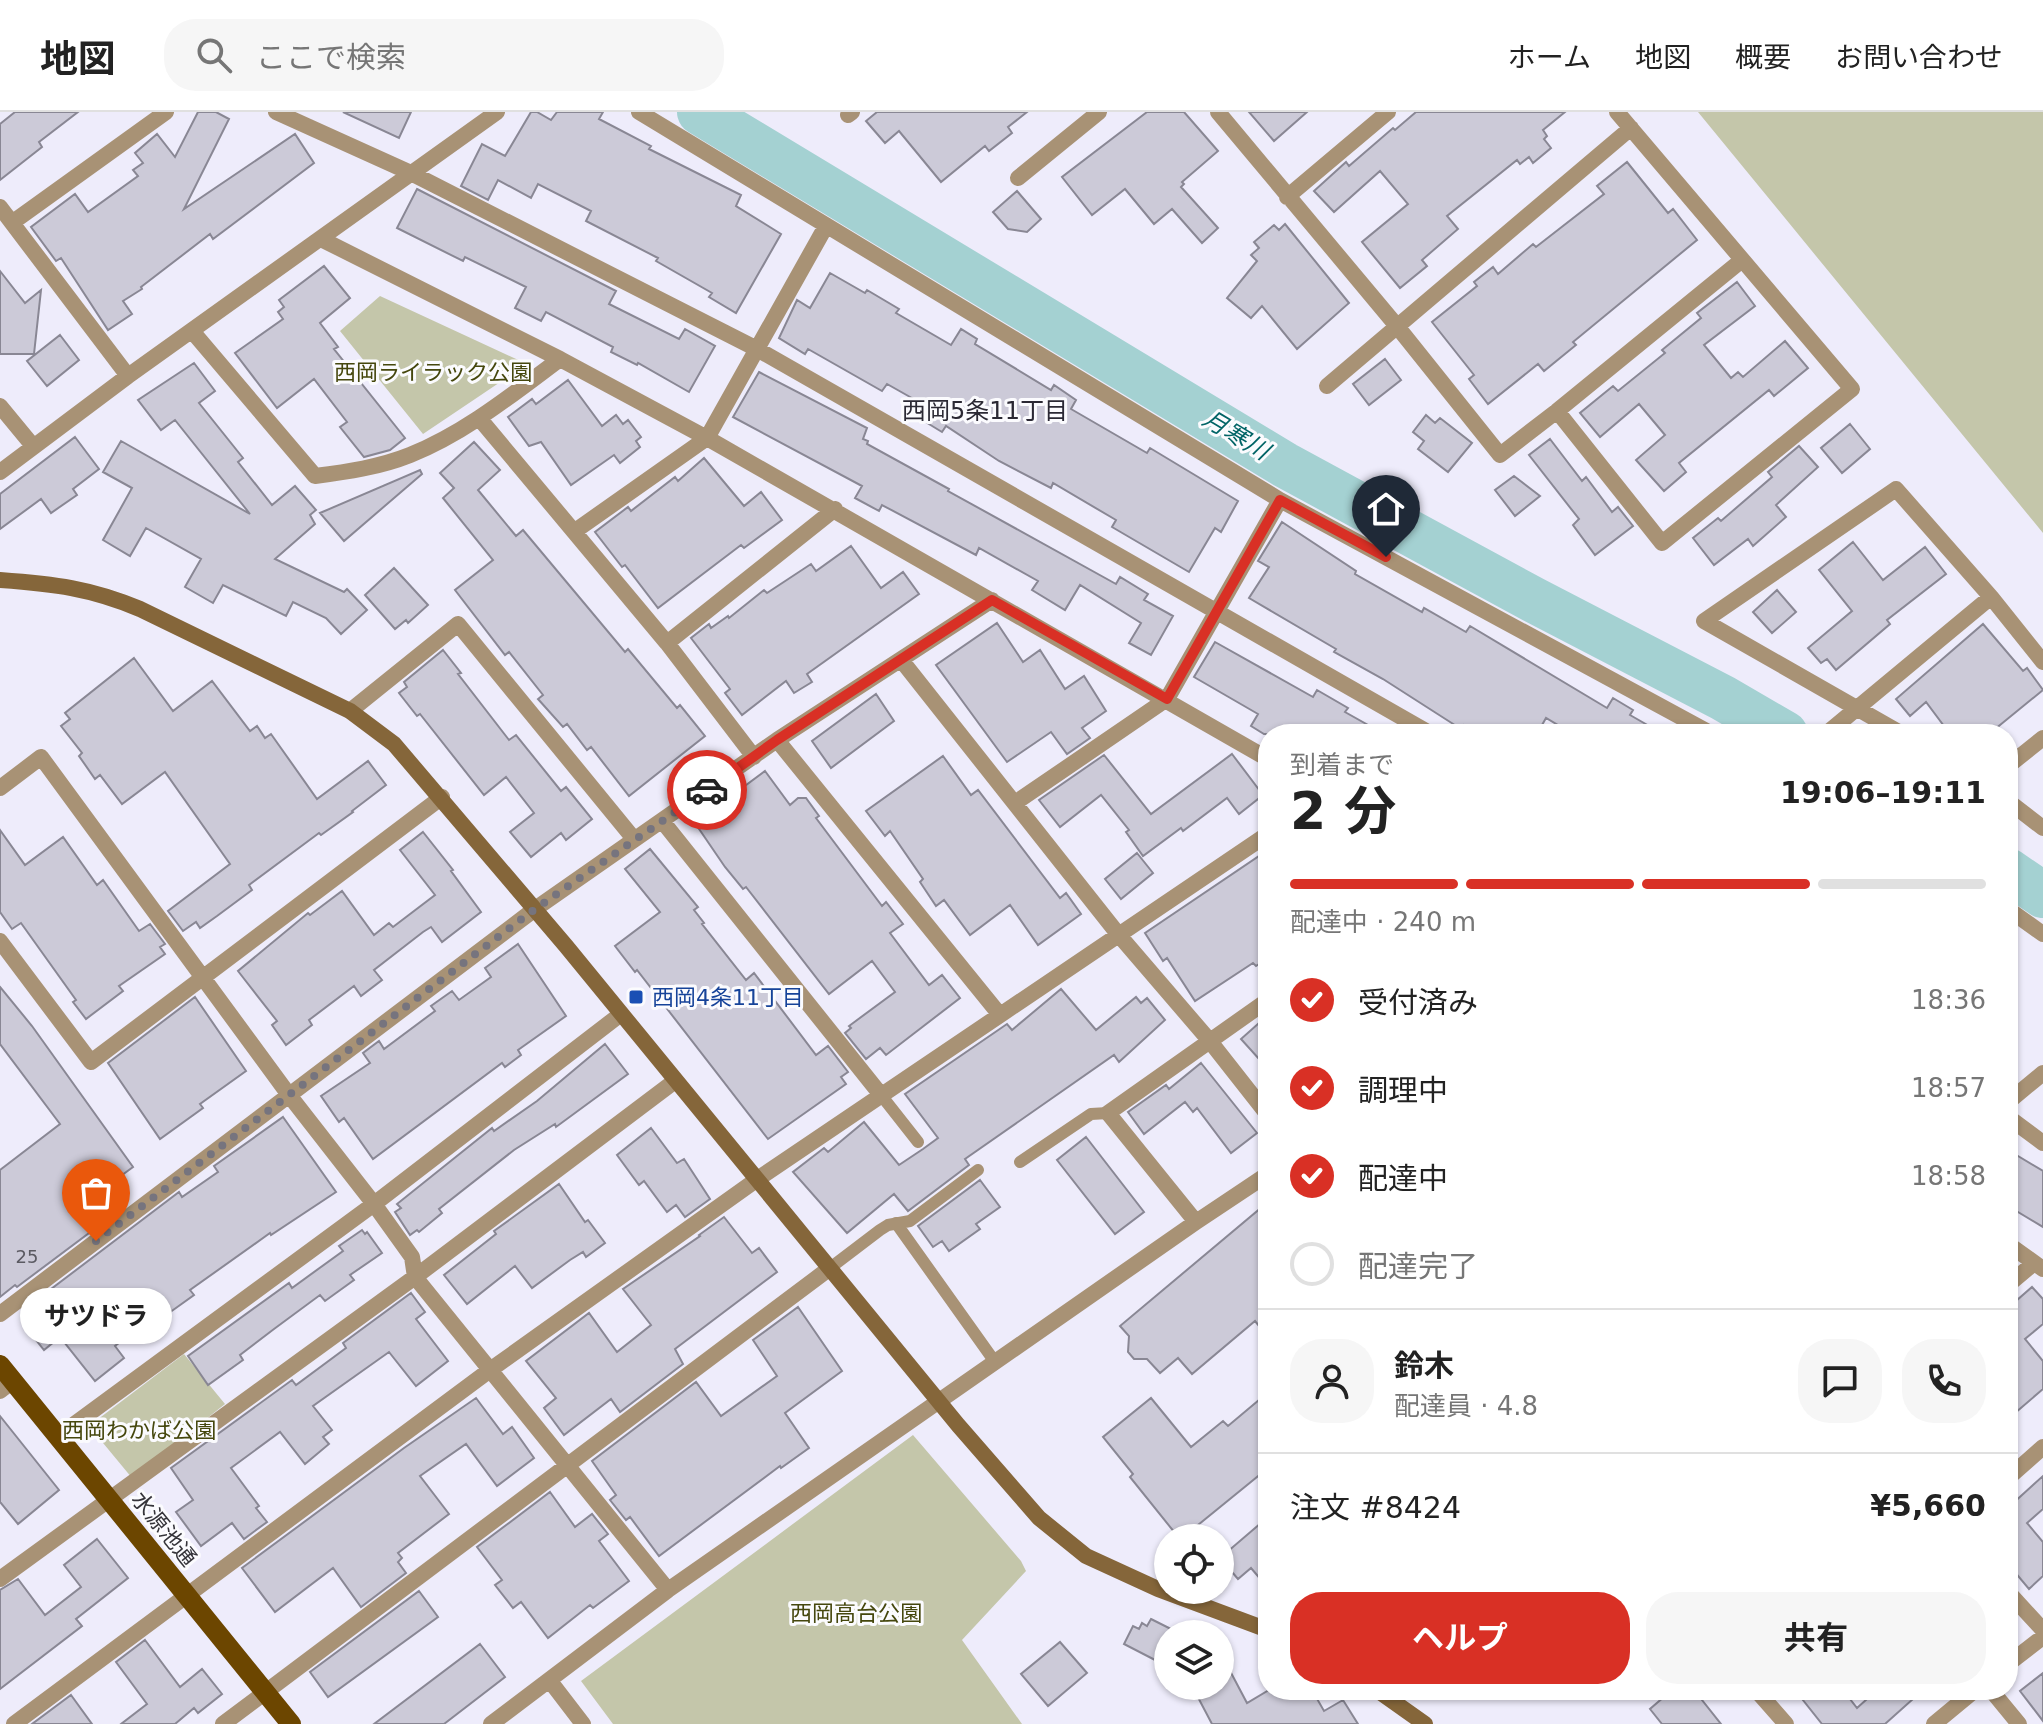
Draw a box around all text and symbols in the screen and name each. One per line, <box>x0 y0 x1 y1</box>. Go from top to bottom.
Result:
search box <box>164 19 724 91</box>
icon: search <box>192 33 236 77</box>
text: 地図 <box>40 37 116 81</box>
text: ここで検索 <box>256 40 406 75</box>
text: ホーム <box>1508 41 1591 74</box>
text: 地図 <box>1635 41 1691 74</box>
text: 概要 <box>1735 41 1791 74</box>
text: お問い合わせ <box>1835 41 2003 74</box>
park label: 西岡ライラック公園 <box>334 360 532 385</box>
district label: 西岡5条11丁目 <box>902 397 1068 425</box>
water label: 月寒川 <box>1198 404 1277 467</box>
pin <box>1352 475 1420 557</box>
icon: home <box>1364 487 1408 531</box>
courier <box>667 750 747 830</box>
text: 到着まで <box>1290 750 1394 780</box>
icon: car <box>685 768 729 812</box>
text: 19:06–19:11 <box>1780 775 1986 810</box>
text: 2 分 <box>1290 781 1396 841</box>
text: 配達中 · 240 m <box>1290 907 1476 937</box>
icon: check <box>1290 978 1334 1022</box>
place label: 西岡4条11丁目 <box>652 985 804 1010</box>
text: 受付済み <box>1358 985 1478 1020</box>
text: 18:36 <box>1911 985 1986 1015</box>
marker: 西岡4条11丁目 <box>627 988 645 1006</box>
icon: check <box>1290 1066 1334 1110</box>
text: 調理中 <box>1358 1073 1448 1108</box>
text: 18:57 <box>1911 1073 1986 1103</box>
icon: check <box>1290 1154 1334 1198</box>
pin <box>62 1159 130 1241</box>
text: 配達中 <box>1358 1161 1448 1196</box>
text: 18:58 <box>1911 1161 1986 1191</box>
icon: bag <box>74 1171 118 1215</box>
house number: 25 <box>16 1246 38 1267</box>
text: 配達完了 <box>1358 1249 1478 1284</box>
callout: サツドラ <box>20 1289 172 1345</box>
text: サツドラ <box>44 1301 148 1331</box>
button: person <box>1290 1339 1374 1423</box>
button: chat <box>1798 1339 1882 1423</box>
button: phone <box>1902 1339 1986 1423</box>
text: 鈴木 <box>1394 1348 1454 1383</box>
text: 配達員 · 4.8 <box>1394 1391 1538 1421</box>
park label: 西岡わかば公園 <box>62 1418 216 1443</box>
street label: 水源池通 <box>127 1487 201 1571</box>
text: ¥5,660 <box>1870 1488 1986 1523</box>
text: 注文 #8424 <box>1290 1490 1461 1525</box>
map controls <box>1154 1524 1234 1700</box>
button: locate <box>1154 1524 1234 1604</box>
button: ヘルプ <box>1290 1592 1630 1684</box>
button: 共有 <box>1646 1592 1986 1684</box>
park label: 西岡高台公園 <box>790 1601 922 1626</box>
button: layers <box>1154 1620 1234 1700</box>

